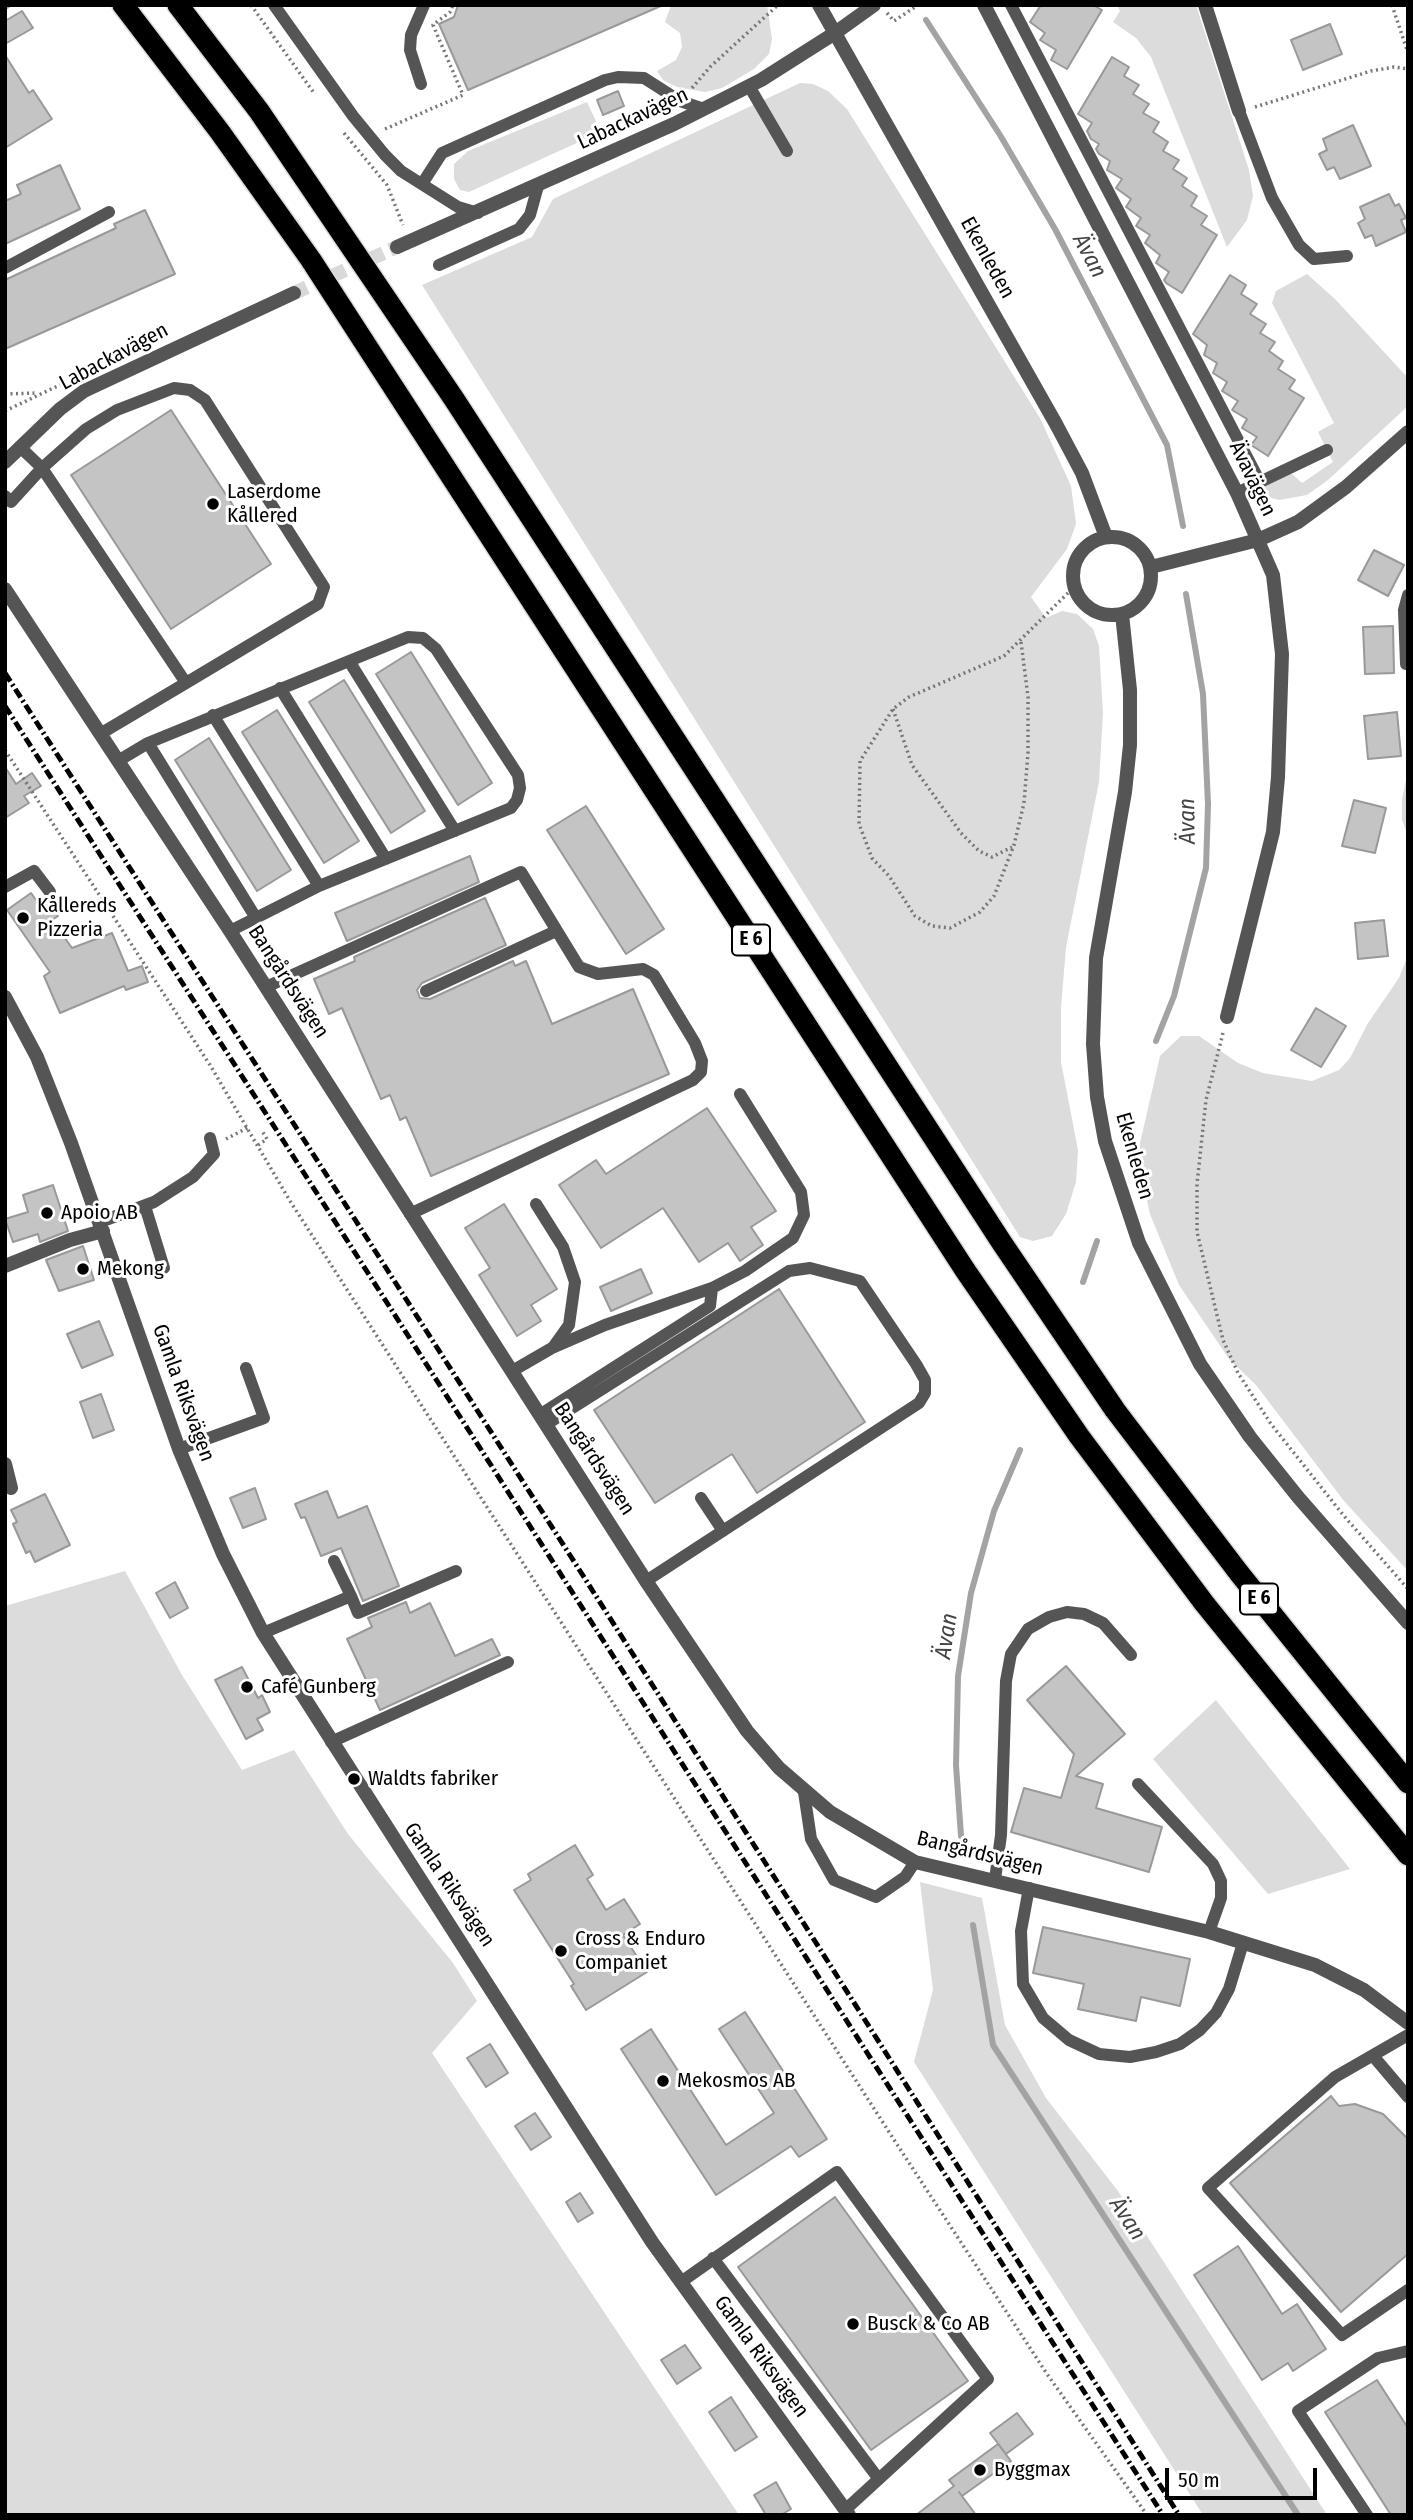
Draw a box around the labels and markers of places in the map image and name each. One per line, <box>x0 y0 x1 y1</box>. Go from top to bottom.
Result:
place label: Laserdome Kållered <box>227 479 321 529</box>
marker: Laserdome Kållered <box>205 496 221 512</box>
place label: Kållereds Pizzeria <box>37 893 117 943</box>
marker: Kållereds Pizzeria <box>15 910 31 926</box>
place label: Apoio AB <box>61 1200 138 1226</box>
marker: Apoio AB <box>39 1205 55 1221</box>
place label: Mekong <box>97 1256 164 1282</box>
marker: Mekong <box>75 1261 91 1277</box>
place label: Café Gunberg <box>261 1674 376 1700</box>
marker: Café Gunberg <box>239 1679 255 1695</box>
place label: Waldts fabriker <box>368 1766 498 1792</box>
marker: Waldts fabriker <box>346 1771 362 1787</box>
place label: Cross & Enduro Companiet <box>575 1926 705 1976</box>
marker: Cross & Enduro Companiet <box>553 1943 569 1959</box>
place label: Mekosmos AB <box>677 2068 796 2094</box>
marker: Mekosmos AB <box>655 2073 671 2089</box>
place label: Busck & Co AB <box>867 2311 990 2337</box>
marker: Busck & Co AB <box>845 2316 861 2332</box>
place label: Byggmax <box>994 2457 1070 2483</box>
marker: Byggmax <box>972 2462 988 2478</box>

